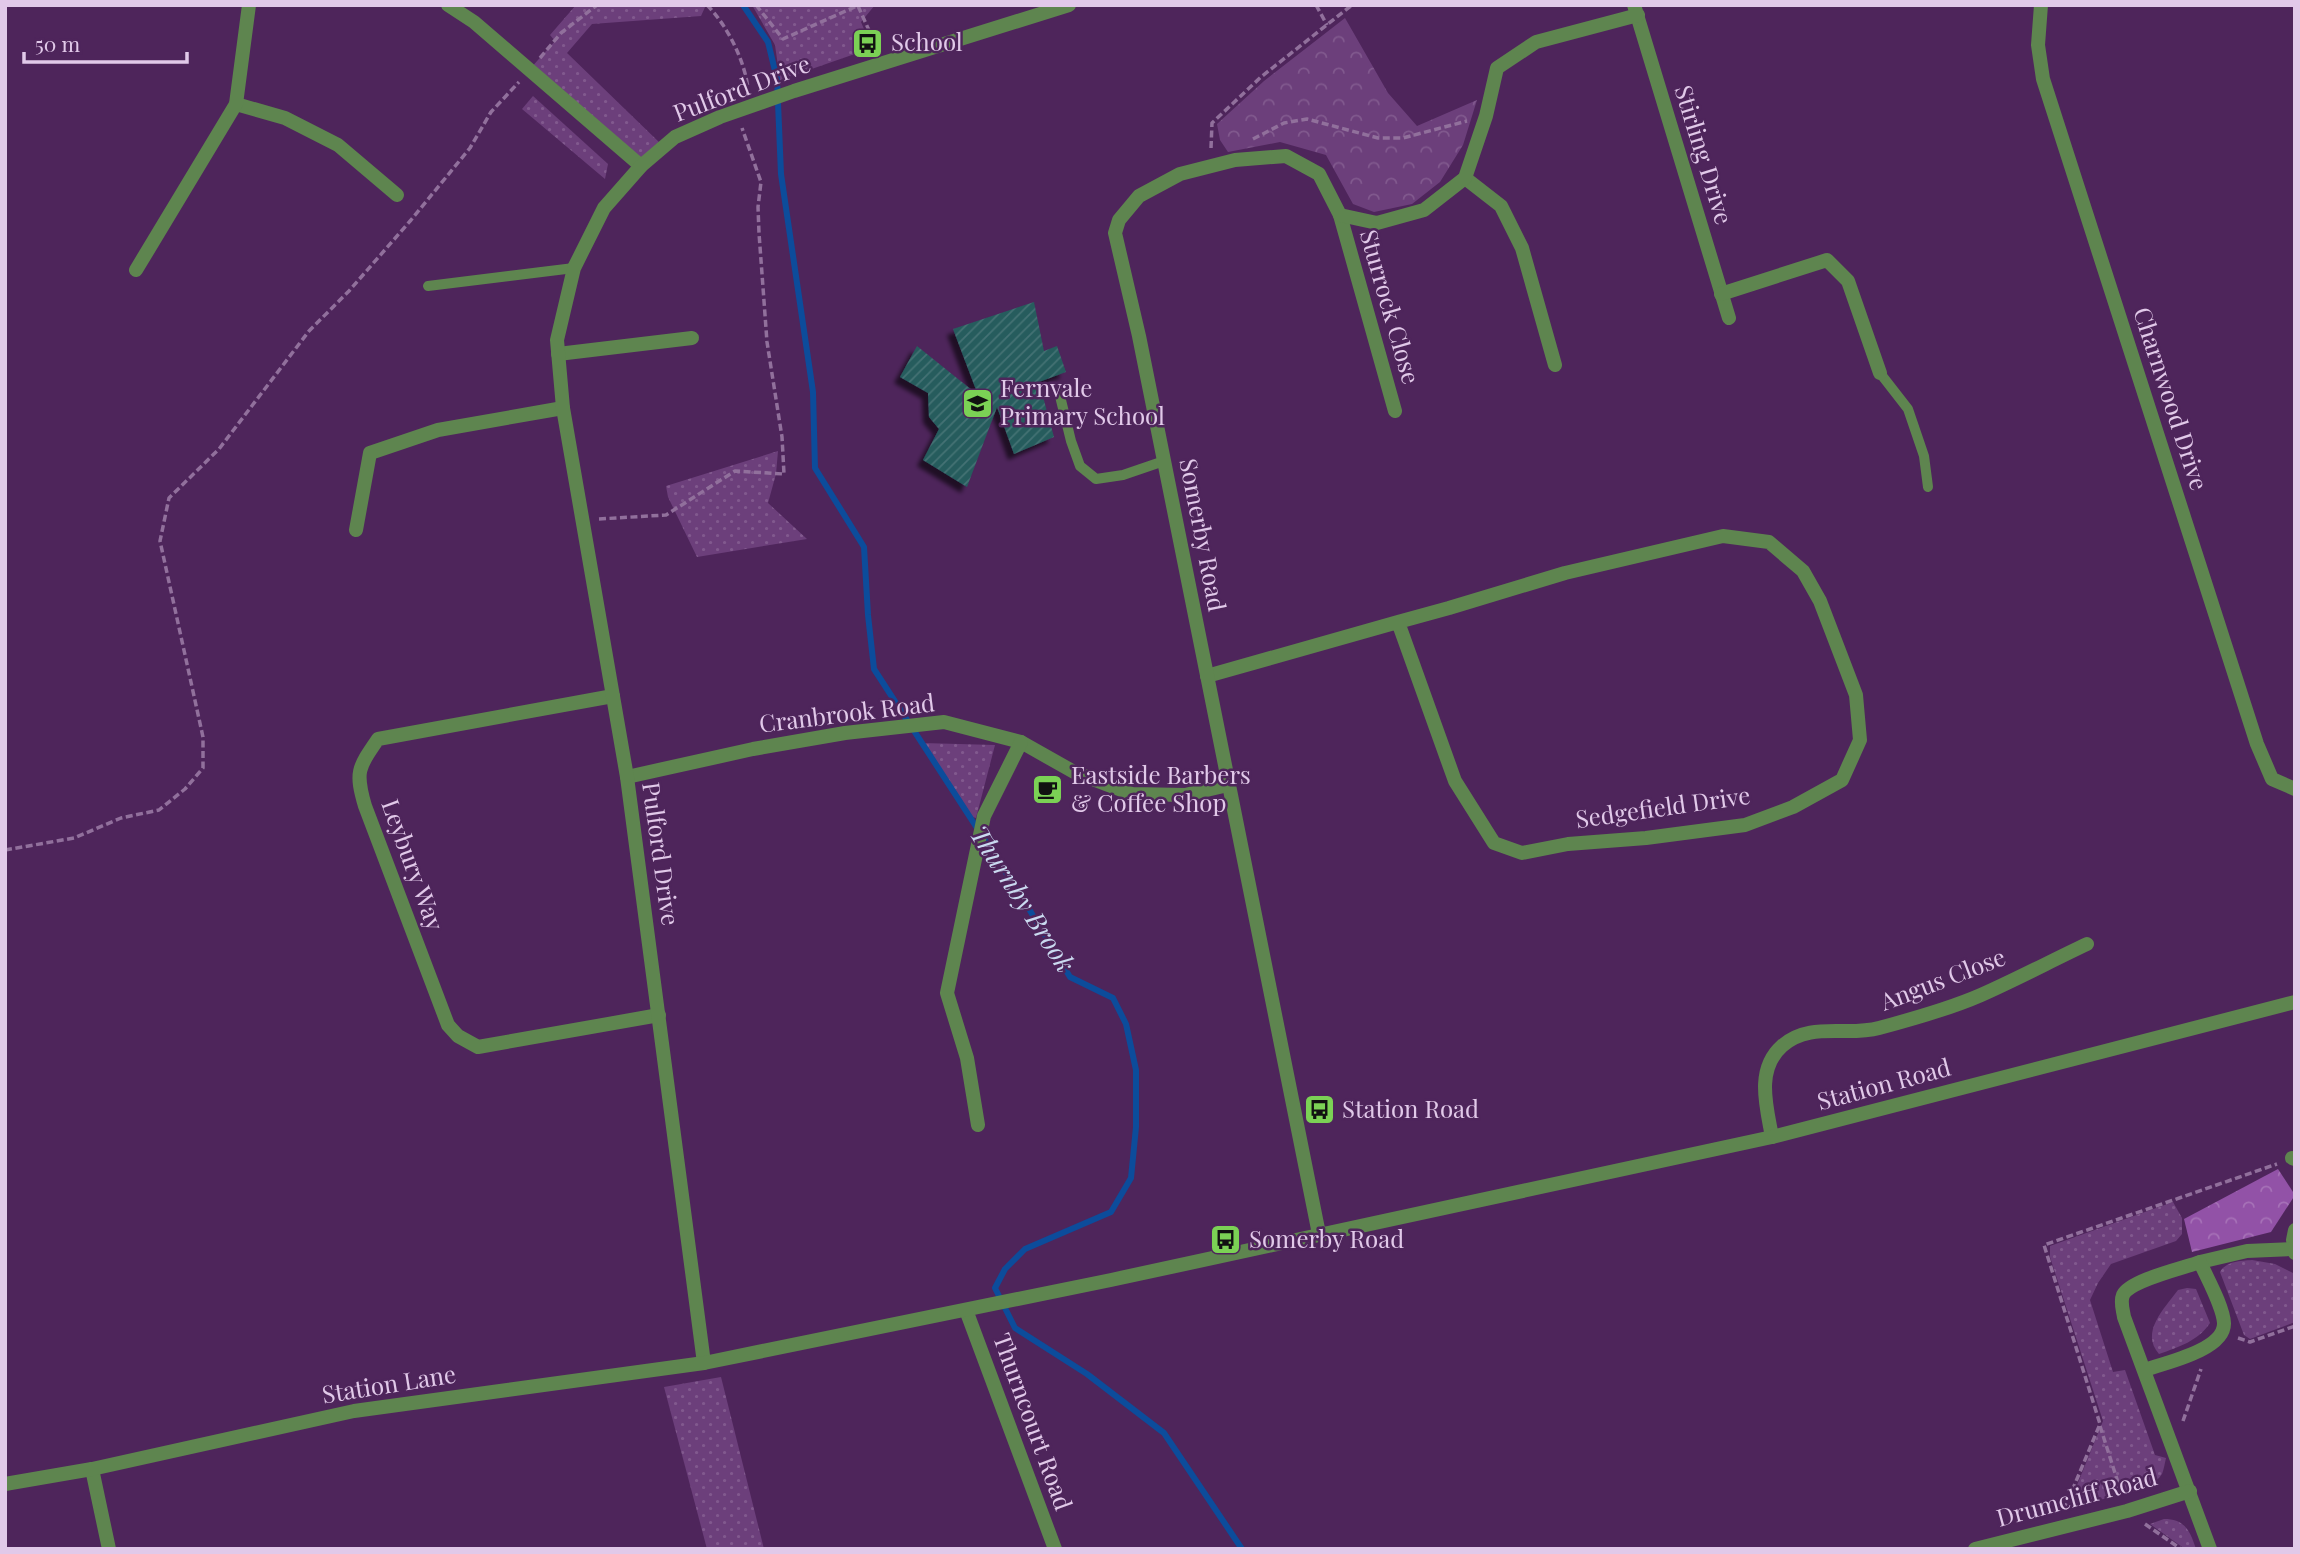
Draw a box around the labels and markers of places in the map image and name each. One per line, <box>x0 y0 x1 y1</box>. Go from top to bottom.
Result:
place label: School <box>891 25 963 57</box>
bus stop icon: School <box>851 26 885 60</box>
place label: Fernvale Primary School <box>1000 371 1165 431</box>
school or university icon: Fernvale Primary School <box>960 386 994 420</box>
place label: Eastside Barbers & Coffee Shop <box>1071 758 1251 818</box>
cafe icon: Eastside Barbers & Coffee Shop <box>1031 773 1065 807</box>
place label: Station Road <box>1342 1092 1479 1124</box>
bus stop icon: Station Road <box>1302 1093 1336 1127</box>
place label: Somerby Road <box>1249 1222 1404 1254</box>
bus stop icon: Somerby Road <box>1209 1223 1243 1257</box>

